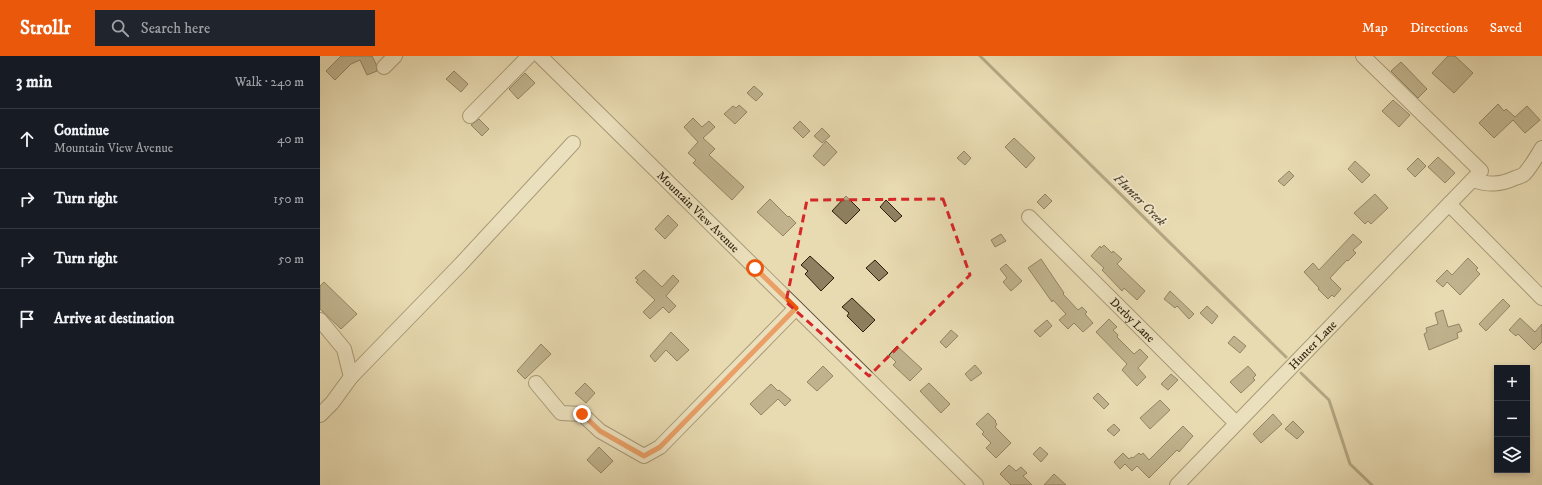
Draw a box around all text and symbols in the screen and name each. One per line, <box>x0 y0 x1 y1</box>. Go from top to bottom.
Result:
search box <box>95 10 375 46</box>
text: Strollr <box>20 17 71 40</box>
icon: search <box>109 17 131 39</box>
text: Search here <box>141 19 210 38</box>
text: Map <box>1362 19 1388 37</box>
text: Directions <box>1410 19 1468 37</box>
text: Saved <box>1490 19 1522 37</box>
text: 3 min <box>16 71 52 93</box>
text: Walk · 240 m <box>235 74 304 90</box>
text: Continue <box>54 121 109 140</box>
icon: ahead <box>16 128 38 150</box>
text: 40 m <box>277 131 304 147</box>
text: Mountain View Avenue <box>54 140 173 156</box>
street label: Mountain View Avenue <box>654 168 743 256</box>
water label: Hunter Creek <box>1110 170 1170 230</box>
icon: right <box>16 188 38 210</box>
text: Turn right <box>54 189 117 208</box>
text: 150 m <box>273 191 304 207</box>
icon: right <box>16 248 38 270</box>
text: Turn right <box>54 249 117 268</box>
text: 50 m <box>278 251 304 267</box>
route start <box>746 259 764 277</box>
street label: Derby Lane <box>1107 294 1158 346</box>
icon: arrive <box>16 308 38 330</box>
text: Arrive at destination <box>54 309 174 328</box>
street label: Hunter Lane <box>1285 317 1340 373</box>
map controls <box>1494 365 1530 473</box>
button: + <box>1494 365 1530 401</box>
button: − <box>1494 401 1530 437</box>
route end <box>573 405 591 423</box>
button: layers <box>1494 437 1530 473</box>

